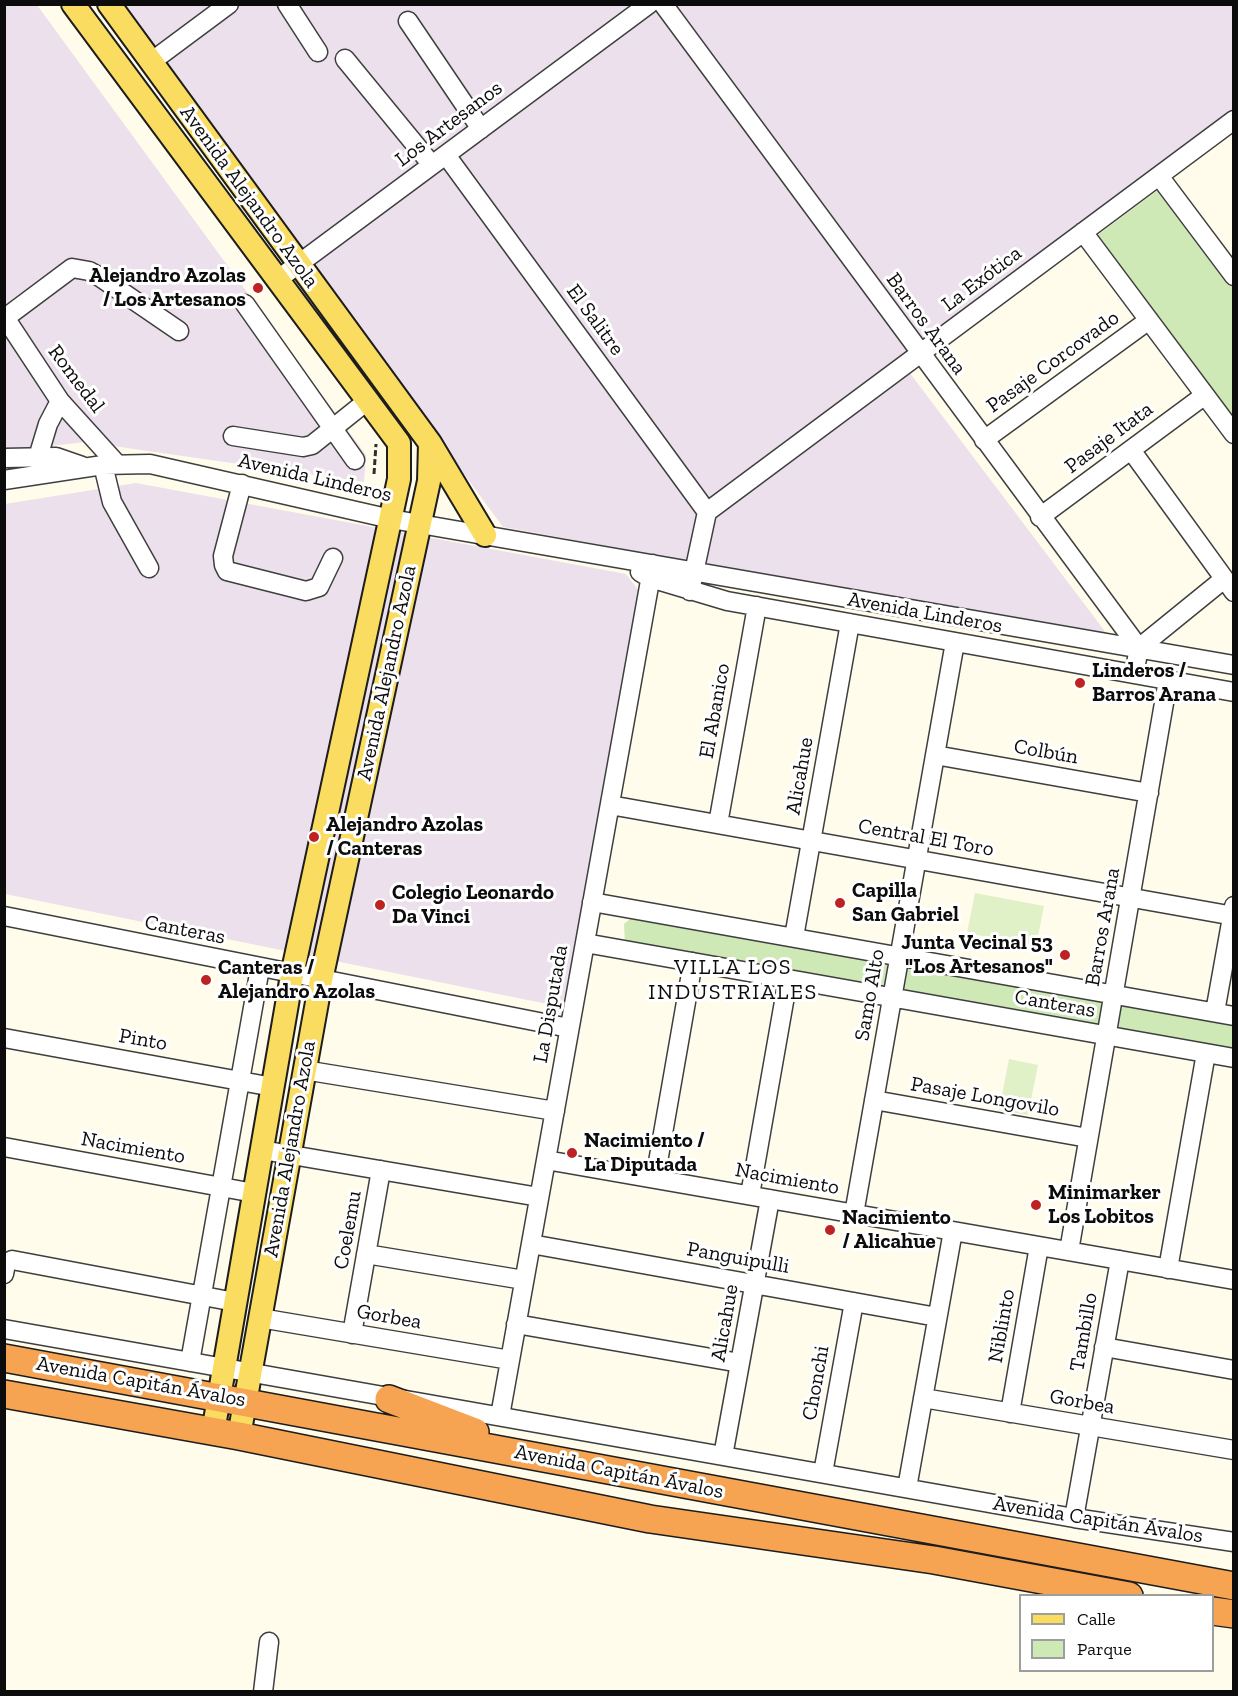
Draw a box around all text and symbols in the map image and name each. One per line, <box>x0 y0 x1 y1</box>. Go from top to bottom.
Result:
street label: Los Artesanos <box>390 76 508 172</box>
street label: Avenida Alejandro Azola <box>174 101 324 293</box>
street label: La Exótica <box>937 241 1027 317</box>
place label: Alejandro Azolas / Los Artesanos <box>89 263 246 313</box>
street label: Barros Arana <box>881 268 971 380</box>
street label: El Salitre <box>561 279 629 361</box>
marker: Alejandro Azolas / Los Artesanos <box>251 281 265 295</box>
street label: Pasaje Corcovado <box>982 305 1124 419</box>
street label: Romedal <box>42 340 110 418</box>
street label: Pasaje Itata <box>1060 397 1158 479</box>
street label: Avenida Linderos <box>236 448 394 508</box>
street label: Avenida Alejandro Azola <box>352 563 422 783</box>
street label: Avenida Linderos <box>846 587 1004 639</box>
place label: Linderos / Barros Arana <box>1092 658 1216 708</box>
street label: El Abanico <box>694 662 736 760</box>
marker: Linderos / Barros Arana <box>1073 676 1087 690</box>
street label: Colbún <box>1012 734 1080 770</box>
street label: Alicahue <box>781 735 819 817</box>
place label: Alejandro Azolas / Canteras <box>326 812 483 862</box>
street label: Central El Toro <box>856 814 996 862</box>
marker: Alejandro Azolas / Canteras <box>307 830 321 844</box>
street label: Barros Arana <box>1080 866 1126 988</box>
place label: Capilla San Gabriel <box>852 878 959 928</box>
place label: Colegio Leonardo Da Vinci <box>392 880 554 930</box>
marker: Capilla San Gabriel <box>833 896 847 910</box>
marker: Colegio Leonardo Da Vinci <box>373 898 387 912</box>
street label: Canteras <box>143 910 227 950</box>
place label: Junta Vecinal 53 "Los Artesanos" <box>901 930 1053 980</box>
street label: La Disputada <box>528 943 574 1065</box>
street label: Samo Alto <box>850 947 890 1043</box>
marker: Junta Vecinal 53 "Los Artesanos" <box>1058 948 1072 962</box>
place label: Canteras / Alejandro Azolas <box>218 955 375 1005</box>
district label: VILLA LOS INDUSTRIALES <box>648 955 818 1006</box>
marker: Canteras / Alejandro Azolas <box>199 973 213 987</box>
street label: Canteras <box>1013 985 1097 1023</box>
street label: Pinto <box>117 1023 169 1057</box>
street label: Avenida Alejandro Azola <box>259 1039 321 1259</box>
street label: Pasaje Longovilo <box>909 1072 1061 1122</box>
street label: Nacimiento <box>79 1126 187 1170</box>
place label: Nacimiento / La Diputada <box>584 1128 705 1178</box>
marker: Nacimiento / La Diputada <box>565 1146 579 1160</box>
street label: Nacimiento <box>733 1157 841 1201</box>
place label: Minimarker Los Lobitos <box>1048 1180 1161 1230</box>
street label: Coelemu <box>329 1189 367 1271</box>
marker: Minimarker Los Lobitos <box>1029 1198 1043 1212</box>
place label: Nacimiento / Alicahue <box>842 1205 951 1255</box>
marker: Nacimiento / Alicahue <box>823 1223 837 1237</box>
street label: Panguipulli <box>685 1237 791 1279</box>
street label: Alicahue <box>706 1282 744 1364</box>
street label: Niblinto <box>983 1287 1021 1365</box>
street label: Tambillo <box>1065 1291 1103 1373</box>
street label: Gorbea <box>355 1299 423 1335</box>
street label: Chonchi <box>797 1344 835 1422</box>
street label: Avenida Capitán Ávalos <box>34 1351 248 1413</box>
street label: Gorbea <box>1048 1384 1116 1420</box>
street label: Avenida Capitán Ávalos <box>512 1439 726 1505</box>
street label: Avenida Capitán Ávalos <box>991 1491 1205 1549</box>
legend <box>1019 1594 1214 1672</box>
text: Calle <box>1077 1608 1115 1630</box>
text: Parque <box>1077 1638 1132 1660</box>

